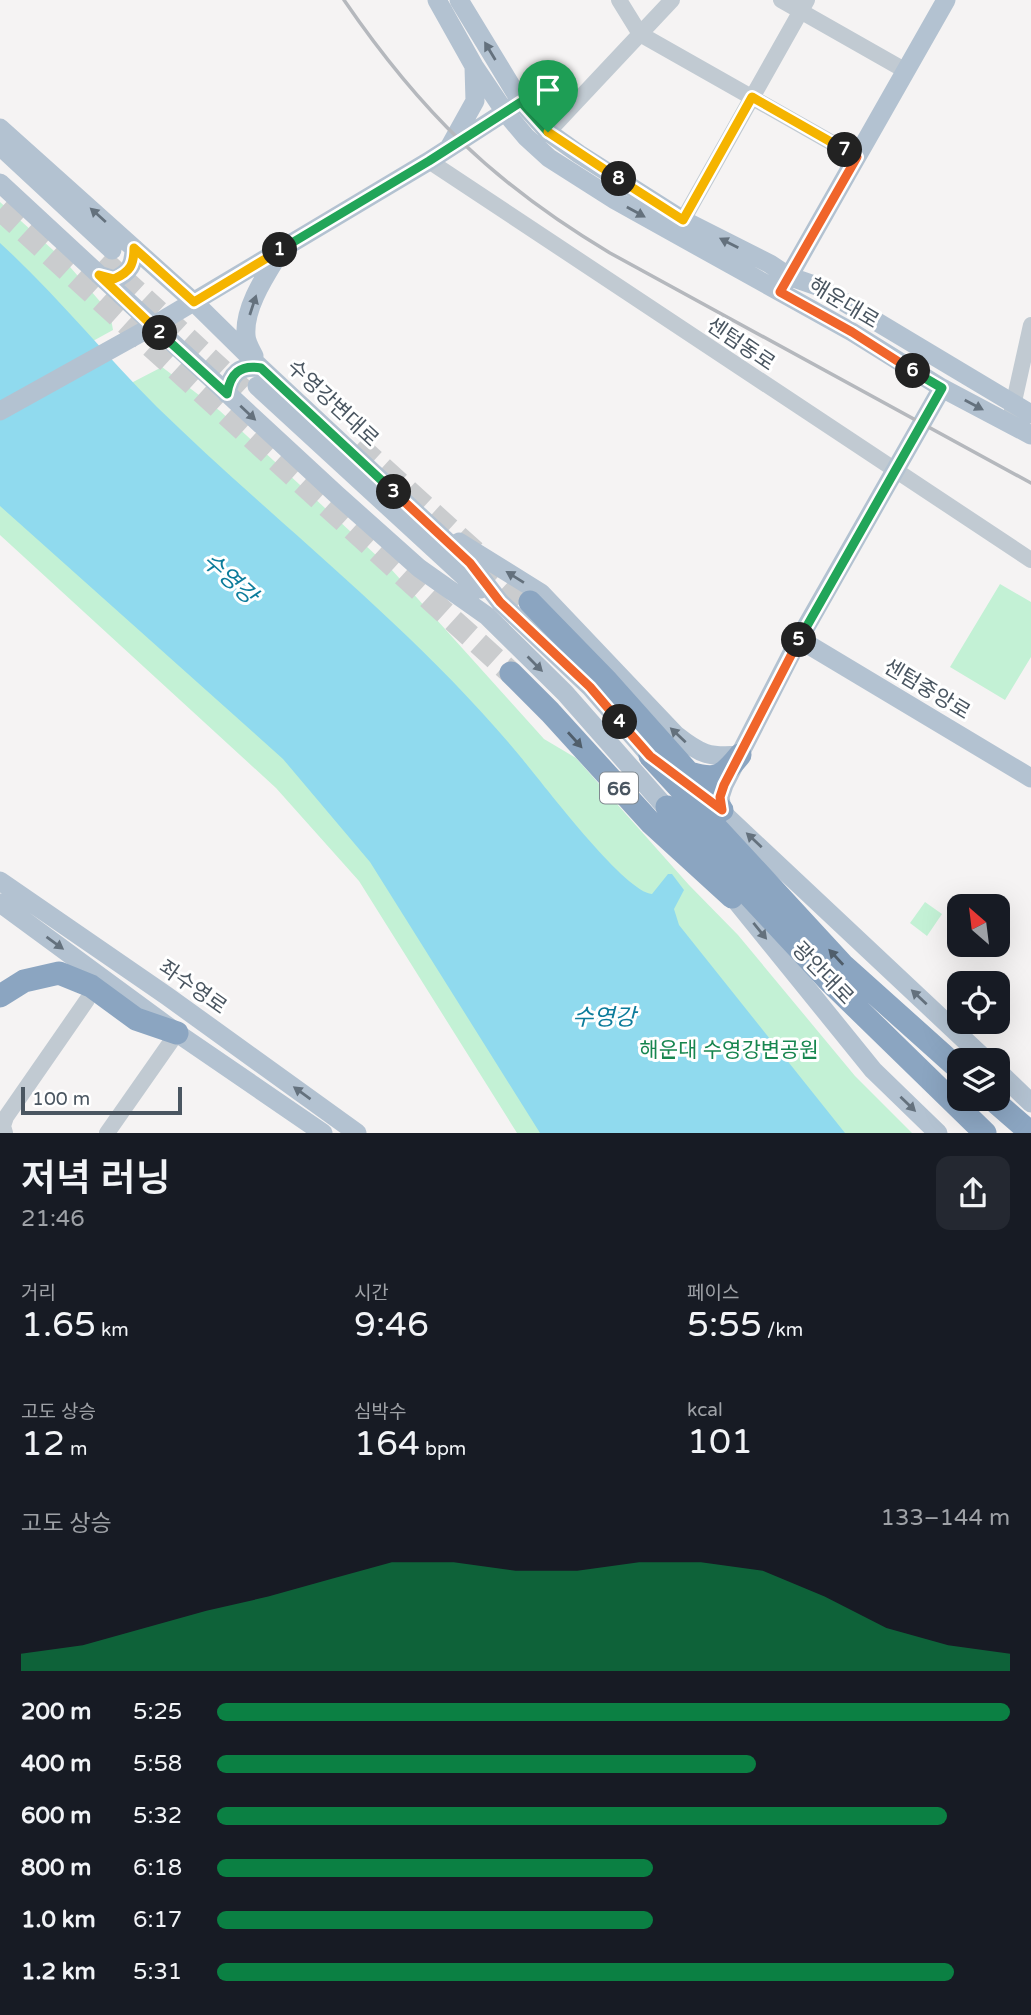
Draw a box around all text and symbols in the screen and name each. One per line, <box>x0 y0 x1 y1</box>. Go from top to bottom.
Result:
one-way arrow <box>484 41 497 61</box>
pin <box>518 60 578 132</box>
icon: arrive <box>529 71 567 109</box>
pin: 7 <box>828 132 862 168</box>
text: 7 <box>839 138 850 160</box>
pin: 8 <box>602 162 636 196</box>
text: 8 <box>613 167 624 189</box>
one-way arrow <box>626 206 646 218</box>
one-way arrow <box>89 208 106 224</box>
pin: 1 <box>262 232 298 268</box>
one-way arrow <box>719 237 739 249</box>
text: 1 <box>274 238 285 260</box>
street label: 해운대로 <box>804 273 883 334</box>
one-way arrow <box>248 294 259 315</box>
street label: 센텀동로 <box>702 312 780 376</box>
pin: 2 <box>142 316 178 350</box>
text: 2 <box>154 321 165 343</box>
pin: 6 <box>895 354 930 388</box>
street label: 수영강변대로 <box>282 355 384 452</box>
text: 6 <box>907 359 918 381</box>
one-way arrow <box>964 399 984 411</box>
one-way arrow <box>239 405 257 421</box>
pin: 3 <box>376 475 412 510</box>
text: 3 <box>388 480 399 502</box>
water label: 수영강 <box>196 547 264 612</box>
one-way arrow <box>506 571 525 584</box>
pin: 5 <box>782 622 816 658</box>
text: 5 <box>793 628 804 650</box>
street label: 센텀중앙로 <box>879 654 975 725</box>
one-way arrow <box>527 655 543 672</box>
pin: 4 <box>602 704 638 740</box>
text: 4 <box>614 710 625 732</box>
one-way arrow <box>670 728 687 744</box>
one-way arrow <box>567 731 583 748</box>
road number: 66 <box>600 772 638 804</box>
one-way arrow <box>745 832 763 848</box>
north arrow <box>947 894 1010 957</box>
map controls <box>947 894 1010 1111</box>
one-way arrow <box>752 923 767 940</box>
one-way arrow <box>46 936 64 950</box>
street label: 광안대로 <box>787 937 858 1010</box>
one-way arrow <box>827 949 844 966</box>
street label: 좌수영로 <box>154 955 232 1020</box>
button: locate <box>947 971 1010 1034</box>
one-way arrow <box>911 989 928 1005</box>
water label: 수영강 <box>572 1004 639 1032</box>
park label: 해운대 수영강변공원 <box>639 1038 819 1063</box>
button: layers <box>947 1048 1010 1111</box>
scale bar <box>21 1084 182 1116</box>
one-way arrow <box>293 1086 311 1100</box>
text: 100 m <box>32 1088 90 1110</box>
one-way arrow <box>899 1095 916 1111</box>
text: 저녁 러닝 <box>21 1156 171 1202</box>
button: share <box>936 1156 1010 1230</box>
text: 21:46 <box>21 1205 85 1233</box>
text: 거리 <box>21 1282 56 1304</box>
text: 시간 <box>354 1282 389 1304</box>
text: 페이스 <box>687 1282 739 1304</box>
text: 1.65 <box>21 1304 96 1346</box>
text: 9:46 <box>354 1304 429 1346</box>
text: 5:55 <box>687 1304 762 1346</box>
text: km <box>96 1319 129 1341</box>
text: /km <box>762 1319 803 1341</box>
text: kcal <box>687 1399 723 1421</box>
text: 고도 상승 <box>21 1401 96 1423</box>
text: 심박수 <box>354 1401 406 1423</box>
text: 101 <box>687 1421 753 1463</box>
text: 12 <box>21 1423 65 1465</box>
text: 164 <box>354 1423 420 1465</box>
text: m <box>65 1438 87 1460</box>
text: bpm <box>420 1438 466 1460</box>
text: 133–144 m <box>881 1504 1010 1532</box>
text: 고도 상승 <box>21 1510 112 1538</box>
text: 200 m <box>21 1698 91 1726</box>
text: 5:25 <box>133 1698 182 1726</box>
text: 400 m <box>21 1750 91 1778</box>
text: 5:58 <box>133 1750 182 1778</box>
text: 600 m <box>21 1802 91 1830</box>
text: 5:32 <box>133 1802 182 1830</box>
text: 800 m <box>21 1854 91 1882</box>
text: 6:18 <box>133 1854 182 1882</box>
text: 1.0 km <box>21 1906 96 1934</box>
text: 6:17 <box>133 1906 182 1934</box>
text: 1.2 km <box>21 1958 96 1986</box>
text: 5:31 <box>133 1958 182 1986</box>

